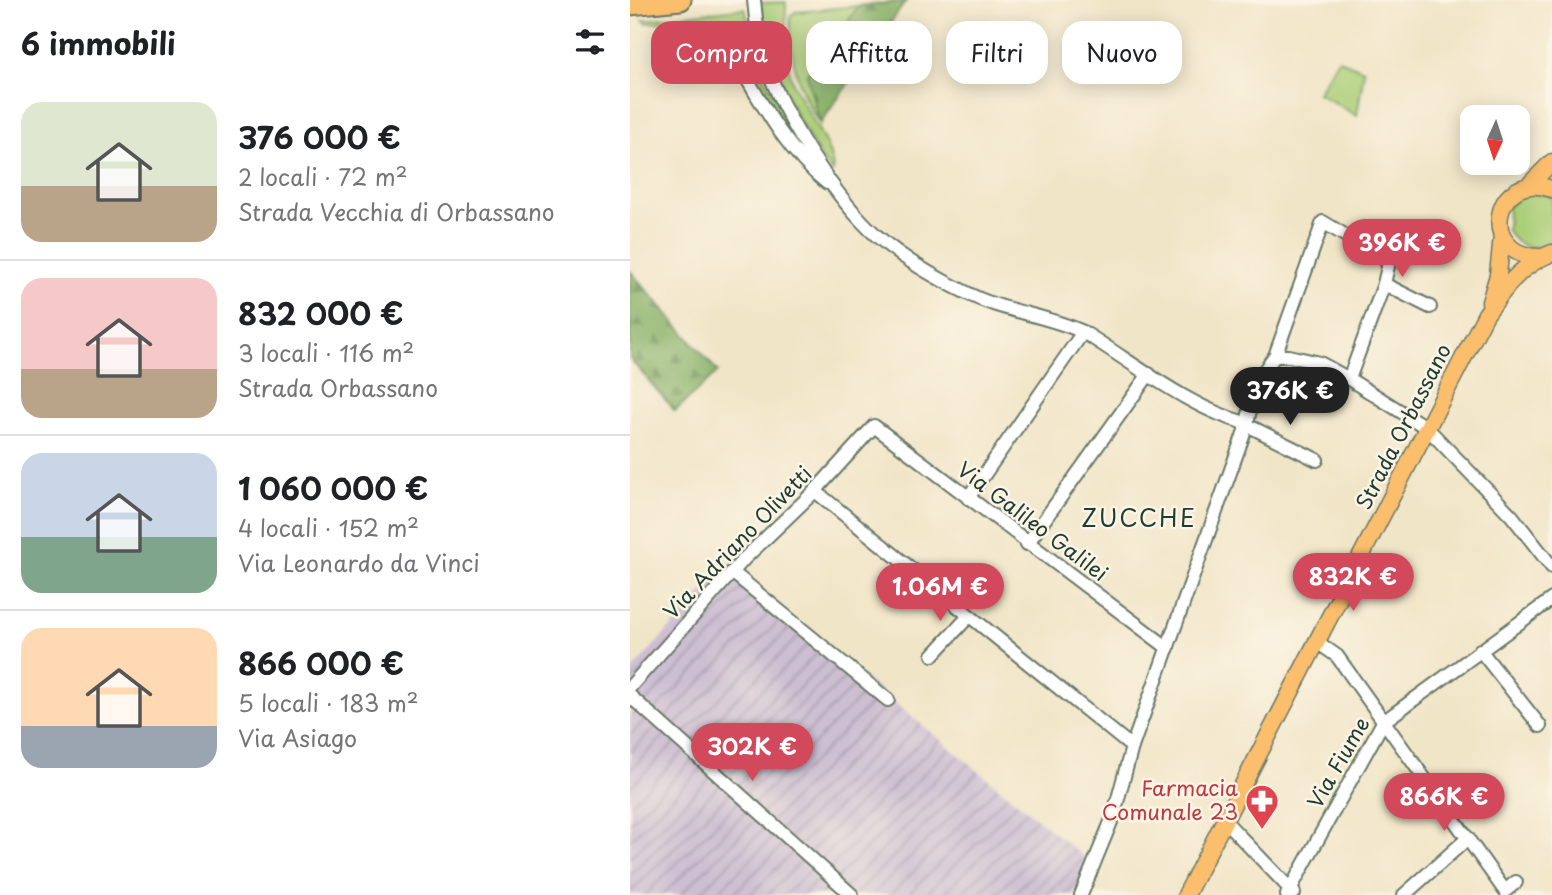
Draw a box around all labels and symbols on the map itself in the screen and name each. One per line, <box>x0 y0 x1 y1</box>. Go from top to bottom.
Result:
north arrow <box>1460 105 1530 175</box>
pin: 396K € <box>1345 219 1459 279</box>
street label: Strada Orbassano <box>1347 337 1458 515</box>
pin: 376K € <box>1233 368 1347 427</box>
street label: Via Galileo Galilei <box>951 453 1115 588</box>
street label: Via Adriano Olivetti <box>655 458 818 626</box>
district label: ZUCCHE <box>1081 499 1197 535</box>
pin: 832K € <box>1296 554 1410 613</box>
pin: 1.06M € <box>875 564 1005 623</box>
street label: Via Fiume <box>1298 710 1376 814</box>
pin: 302K € <box>695 724 809 783</box>
place label: Farmacia Comunale 23 <box>1102 771 1238 827</box>
pin: 866K € <box>1387 774 1501 833</box>
pharmacy icon: Farmacia Comunale 23 <box>1243 782 1281 831</box>

